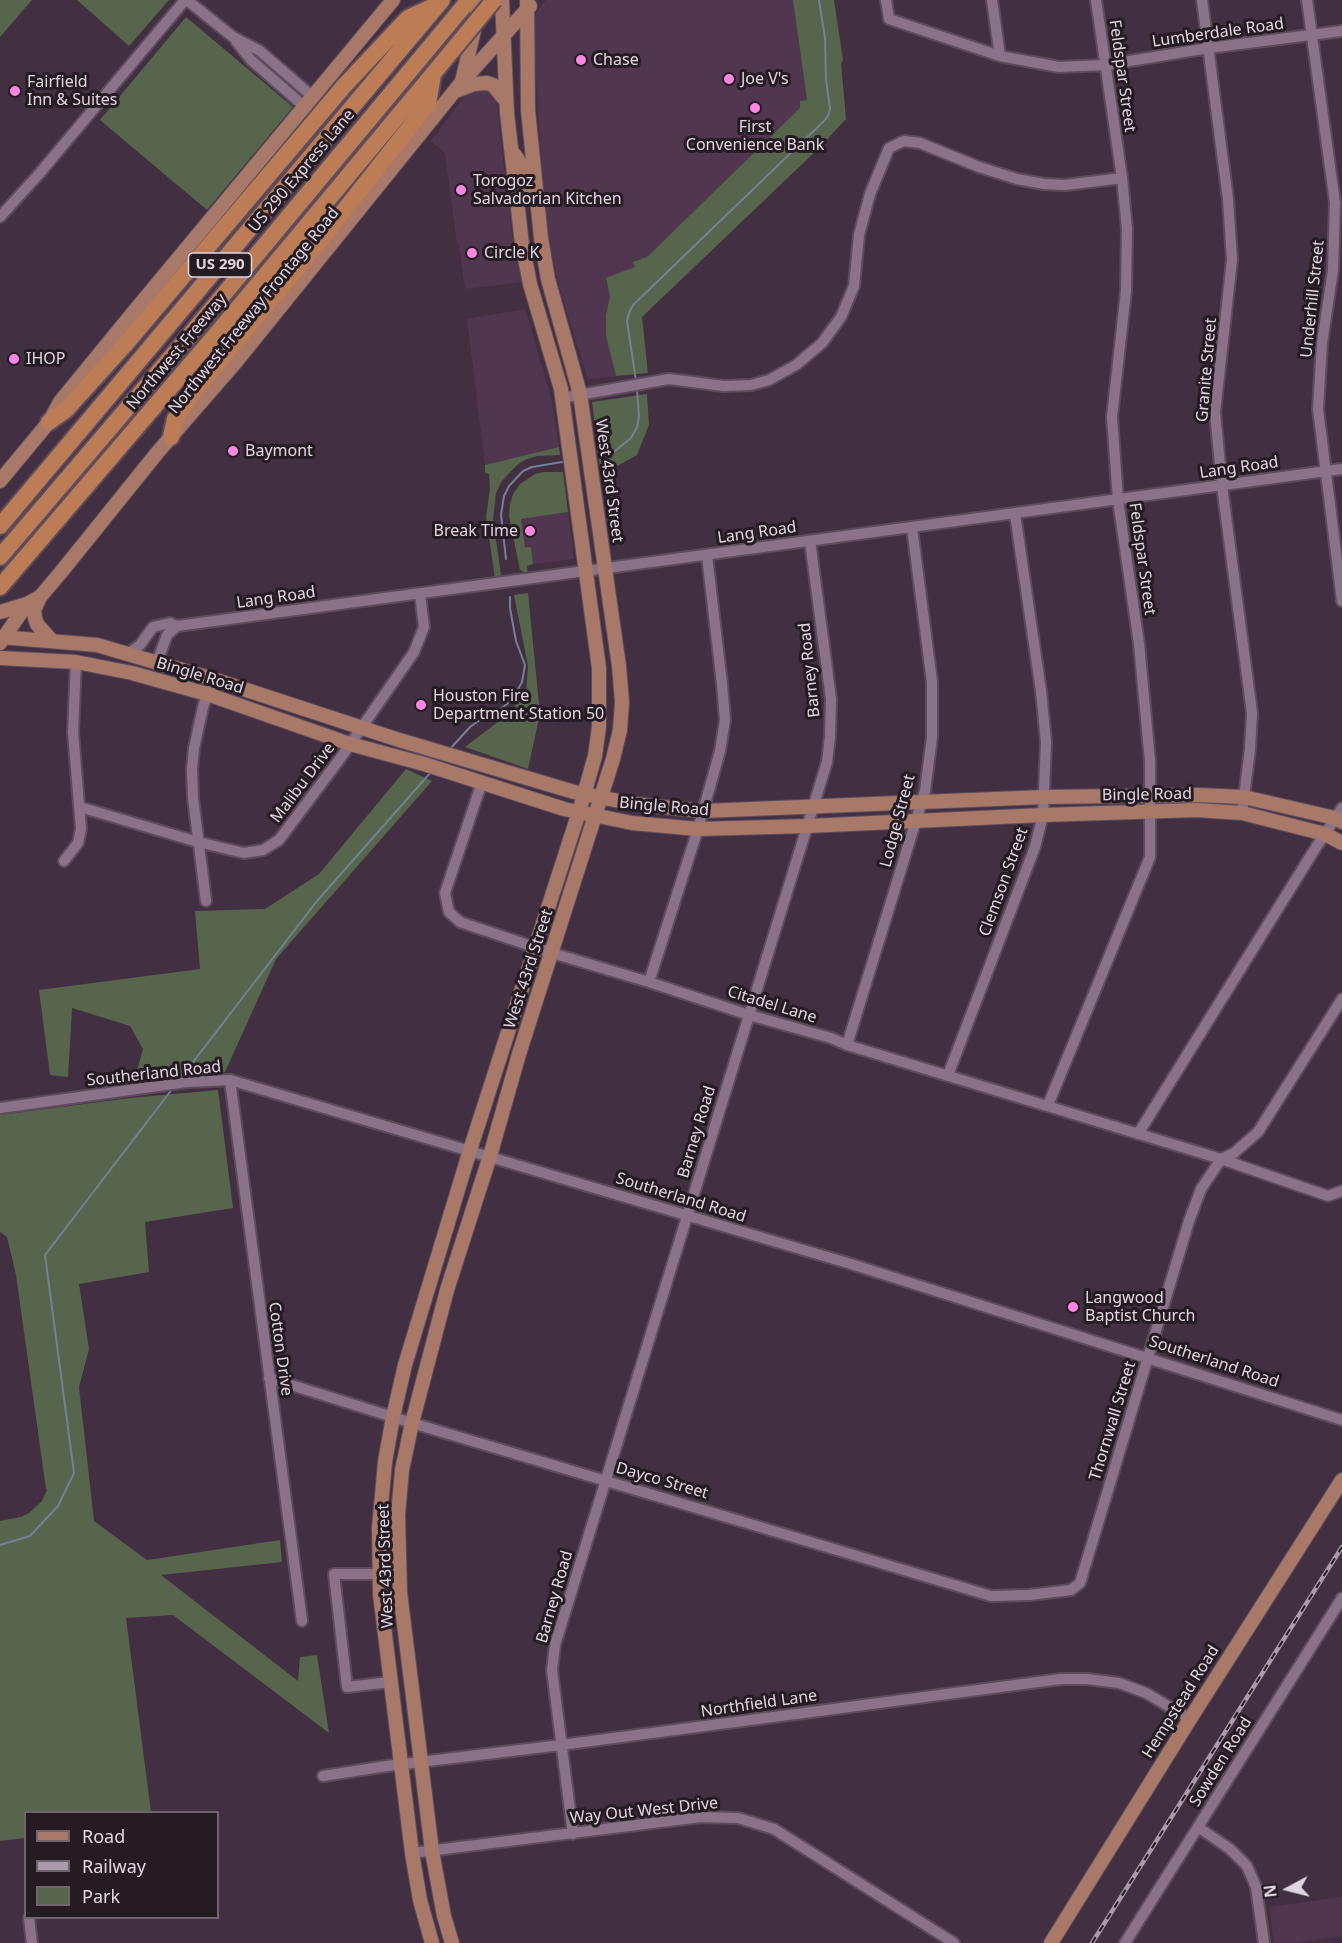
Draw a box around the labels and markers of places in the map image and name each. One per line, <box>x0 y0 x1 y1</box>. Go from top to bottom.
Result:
place label: Chase <box>593 50 639 70</box>
marker: Chase <box>574 53 588 67</box>
place label: Joe V's <box>741 69 789 89</box>
place label: Fairfield Inn & Suites <box>27 72 117 110</box>
marker: Joe V's <box>722 72 736 86</box>
marker: Fairfield Inn & Suites <box>8 84 22 98</box>
marker: First Convenience Bank <box>748 101 762 115</box>
place label: First Convenience Bank <box>686 117 824 155</box>
place label: Torogoz Salvadorian Kitchen <box>473 171 622 209</box>
marker: Torogoz Salvadorian Kitchen <box>454 183 468 197</box>
place label: Circle K <box>484 243 539 263</box>
marker: Circle K <box>465 246 479 260</box>
place label: IHOP <box>26 349 65 369</box>
marker: IHOP <box>7 352 21 366</box>
place label: Baymont <box>245 441 313 461</box>
marker: Baymont <box>226 444 240 458</box>
place label: Break Time <box>434 521 518 541</box>
marker: Break Time <box>523 524 537 538</box>
place label: Houston Fire Department Station 50 <box>433 686 604 724</box>
marker: Houston Fire Department Station 50 <box>414 698 428 712</box>
place label: Langwood Baptist Church <box>1085 1288 1195 1326</box>
marker: Langwood Baptist Church <box>1066 1300 1080 1314</box>

